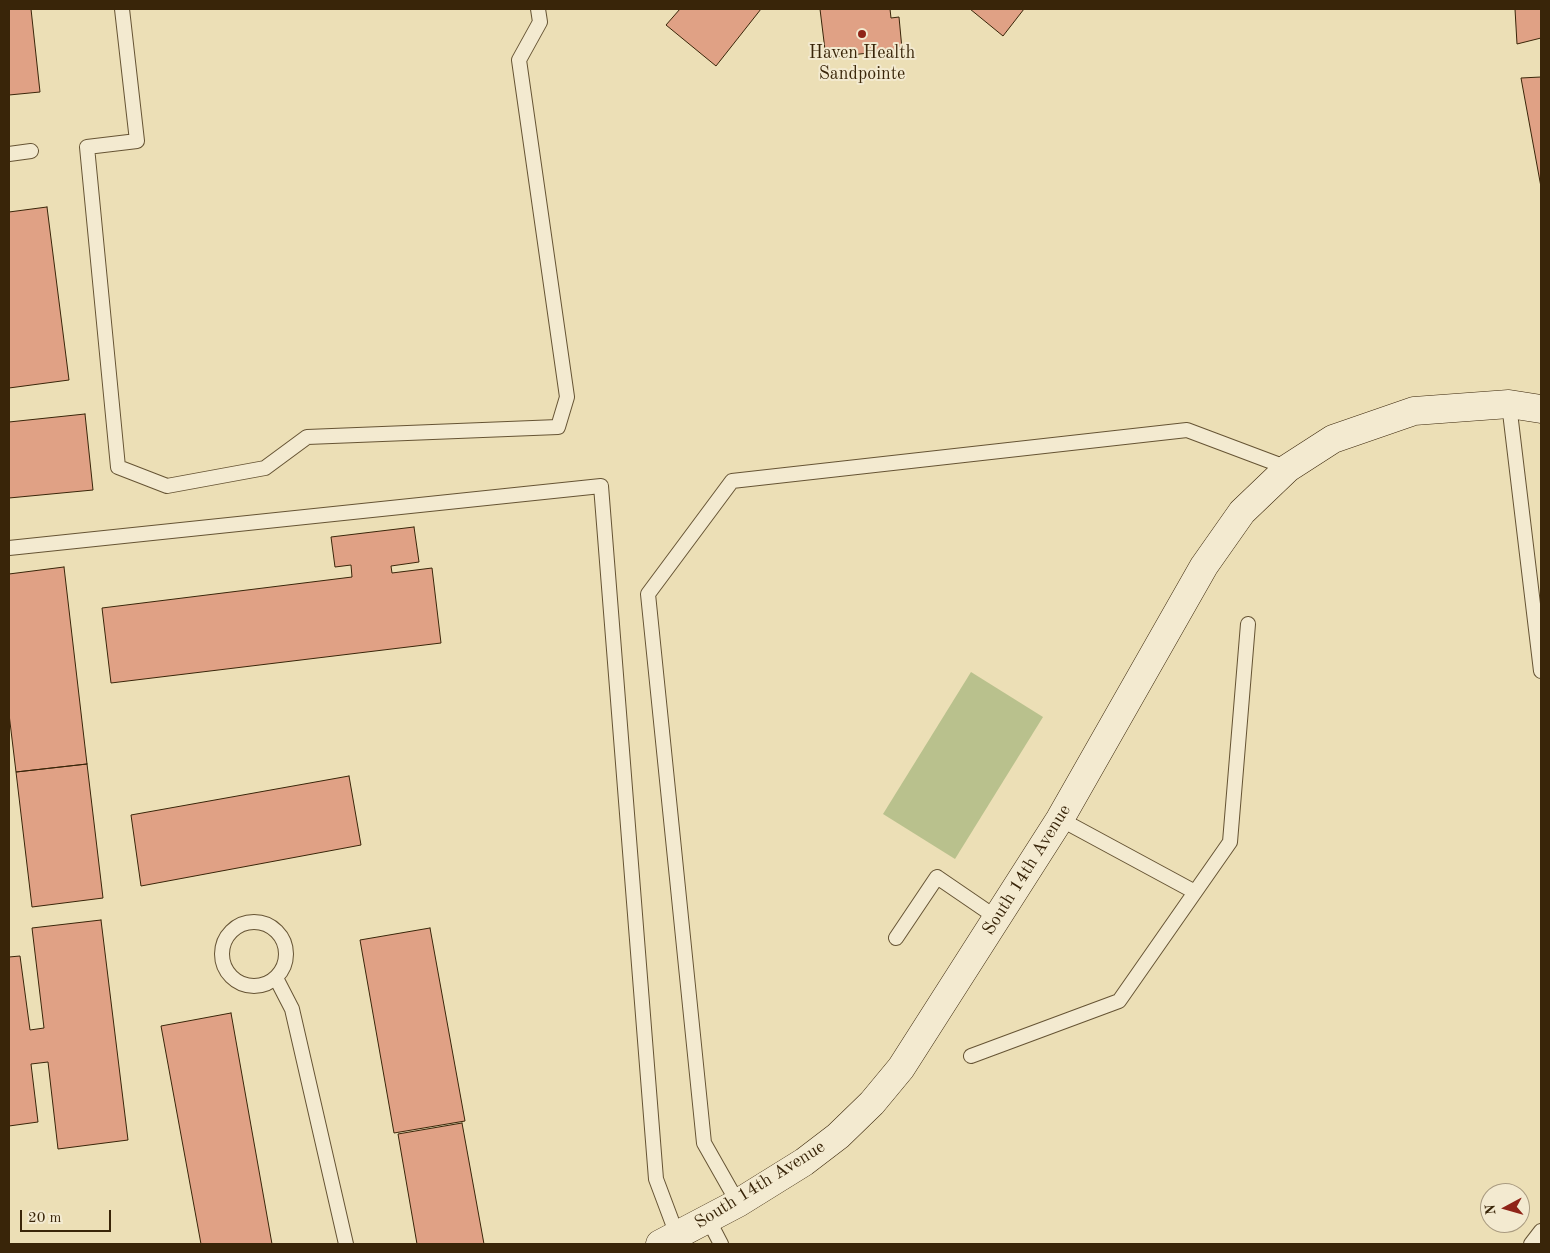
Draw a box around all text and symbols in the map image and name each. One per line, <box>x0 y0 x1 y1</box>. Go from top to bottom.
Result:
marker: Haven Health Sandpointe <box>856 28 868 40</box>
place label: Haven Health Sandpointe <box>809 42 915 84</box>
street label: South 14th Avenue <box>978 801 1076 939</box>
street label: South 14th Avenue <box>691 1136 829 1234</box>
north arrow <box>1480 1183 1530 1233</box>
scale bar <box>22 1200 114 1232</box>
text: N <box>1484 1203 1499 1216</box>
text: 20 m <box>28 1211 62 1226</box>

